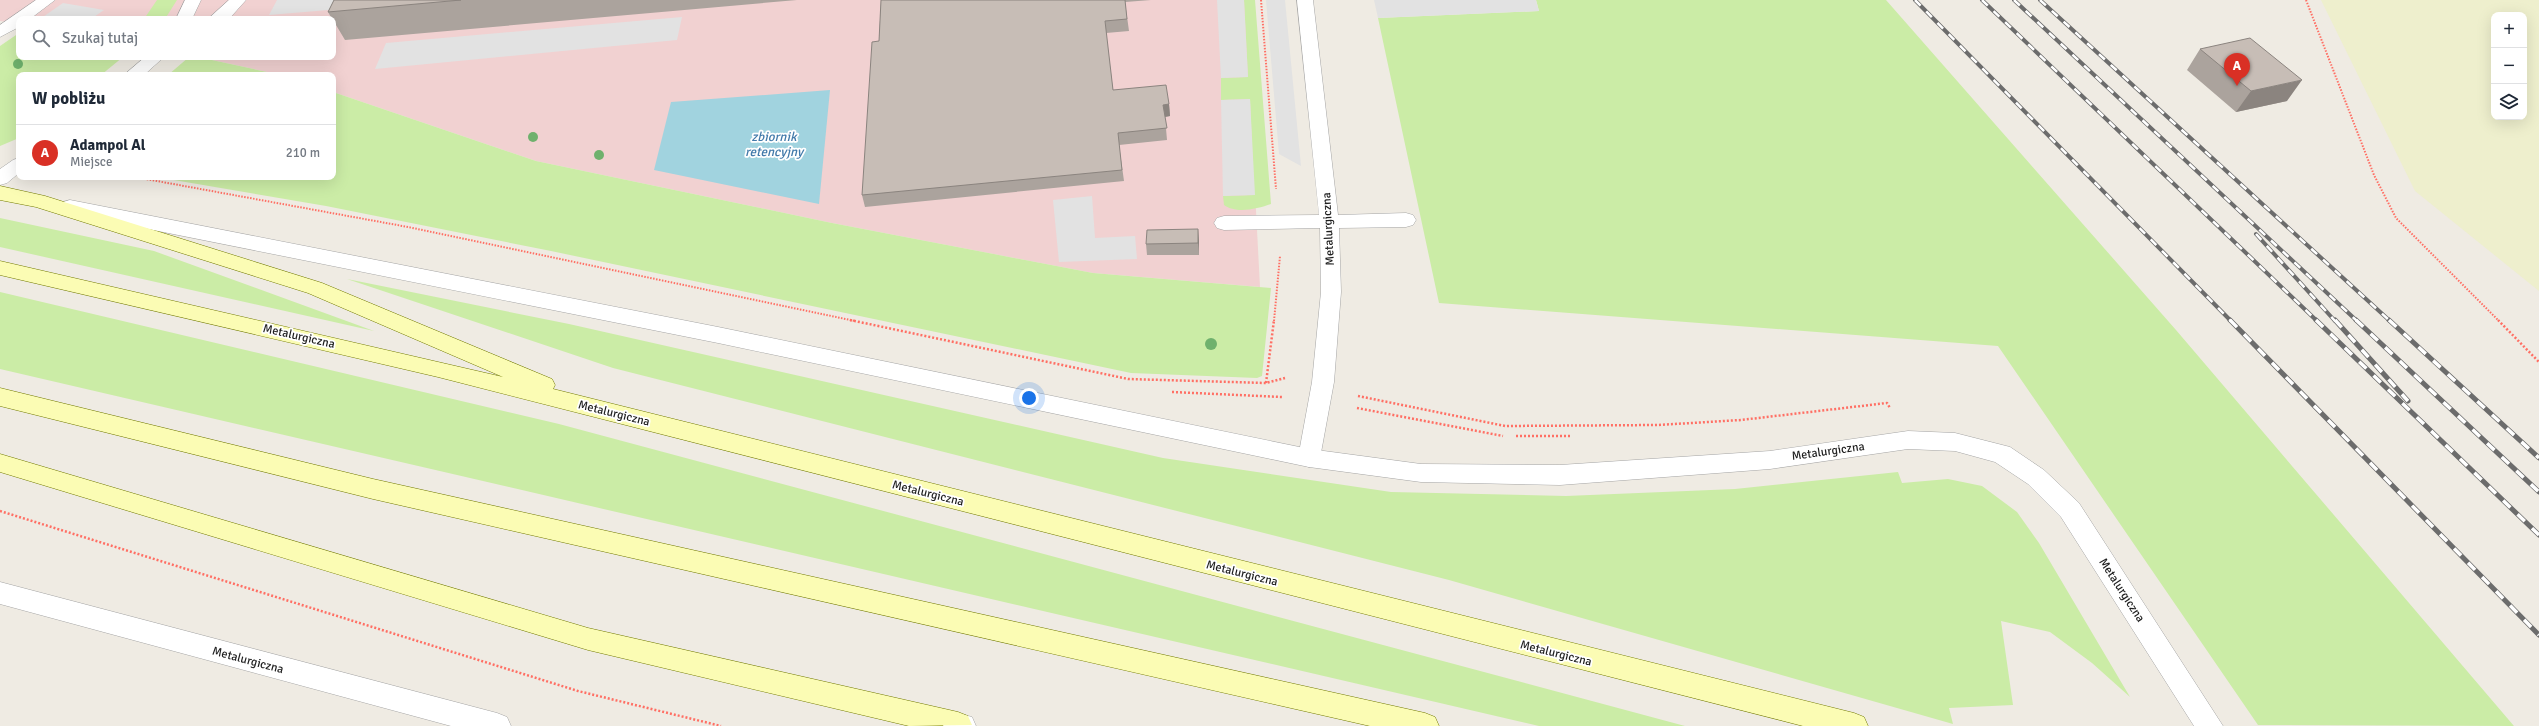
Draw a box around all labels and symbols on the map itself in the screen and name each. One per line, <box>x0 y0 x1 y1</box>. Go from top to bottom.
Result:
pin: A <box>2224 53 2250 86</box>
water label: zbiornik retencyjny <box>745 129 805 160</box>
street label: Metalurgiczna <box>1319 192 1338 266</box>
street label: Metalurgiczna <box>261 321 336 352</box>
your location <box>1019 388 1039 408</box>
street label: Metalurgiczna <box>576 397 651 430</box>
street label: Metalurgiczna <box>1791 439 1865 464</box>
street label: Metalurgiczna <box>890 477 965 510</box>
street label: Metalurgiczna <box>2095 555 2148 625</box>
street label: Metalurgiczna <box>1204 557 1279 590</box>
street label: Metalurgiczna <box>1518 637 1593 670</box>
street label: Metalurgiczna <box>210 644 285 677</box>

